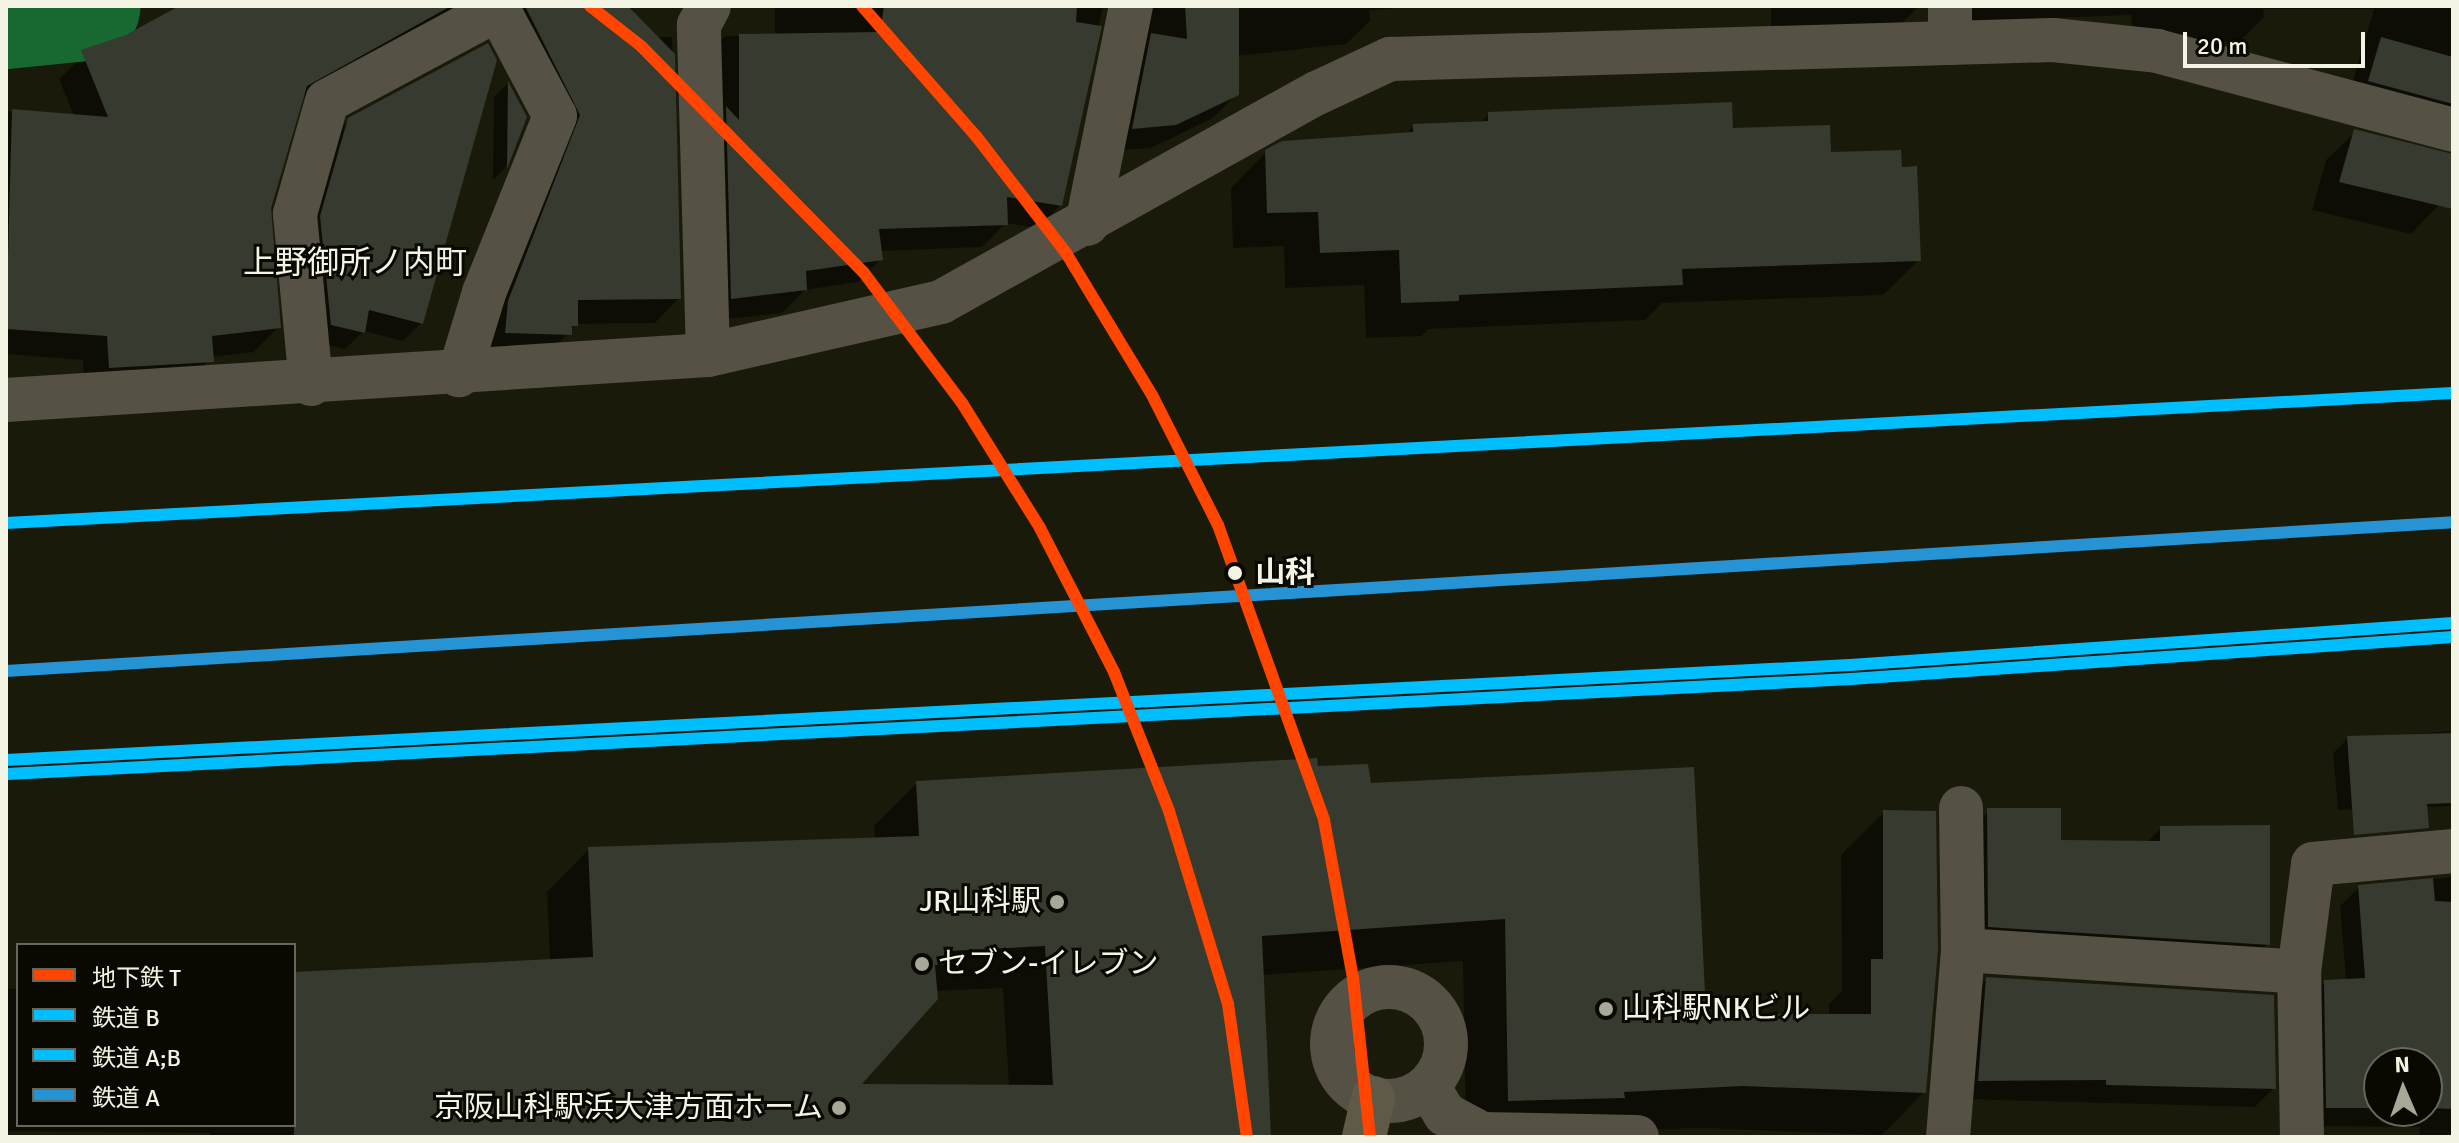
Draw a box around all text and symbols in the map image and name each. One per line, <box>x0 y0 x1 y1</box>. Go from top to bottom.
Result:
scale bar <box>2187 16 2369 66</box>
text: 20 m <box>2197 31 2247 61</box>
district label: 上野御所ノ内町 <box>243 244 467 282</box>
place label: 山科 <box>1255 555 1315 591</box>
marker: 山科 <box>1222 560 1248 586</box>
place label: JR山科駅 <box>920 884 1041 920</box>
marker: JR山科駅 <box>1048 893 1066 911</box>
legend <box>16 943 296 1127</box>
place label: セブン-イレブン <box>938 946 1158 982</box>
marker: セブン-イレブン <box>913 955 931 973</box>
text: 地下鉄 T <box>92 963 181 993</box>
place label: 山科駅NKビル <box>1622 991 1810 1027</box>
marker: 山科駅NKビル <box>1597 1000 1615 1018</box>
text: 鉄道 B <box>92 1003 160 1033</box>
text: 鉄道 A;B <box>92 1043 181 1073</box>
north arrow <box>2363 1047 2443 1127</box>
text: N <box>2394 1051 2410 1078</box>
text: 鉄道 A <box>92 1083 160 1113</box>
place label: 京阪山科駅浜大津方面ホーム <box>433 1090 823 1126</box>
marker: 京阪山科駅浜大津方面ホーム <box>830 1099 848 1117</box>

